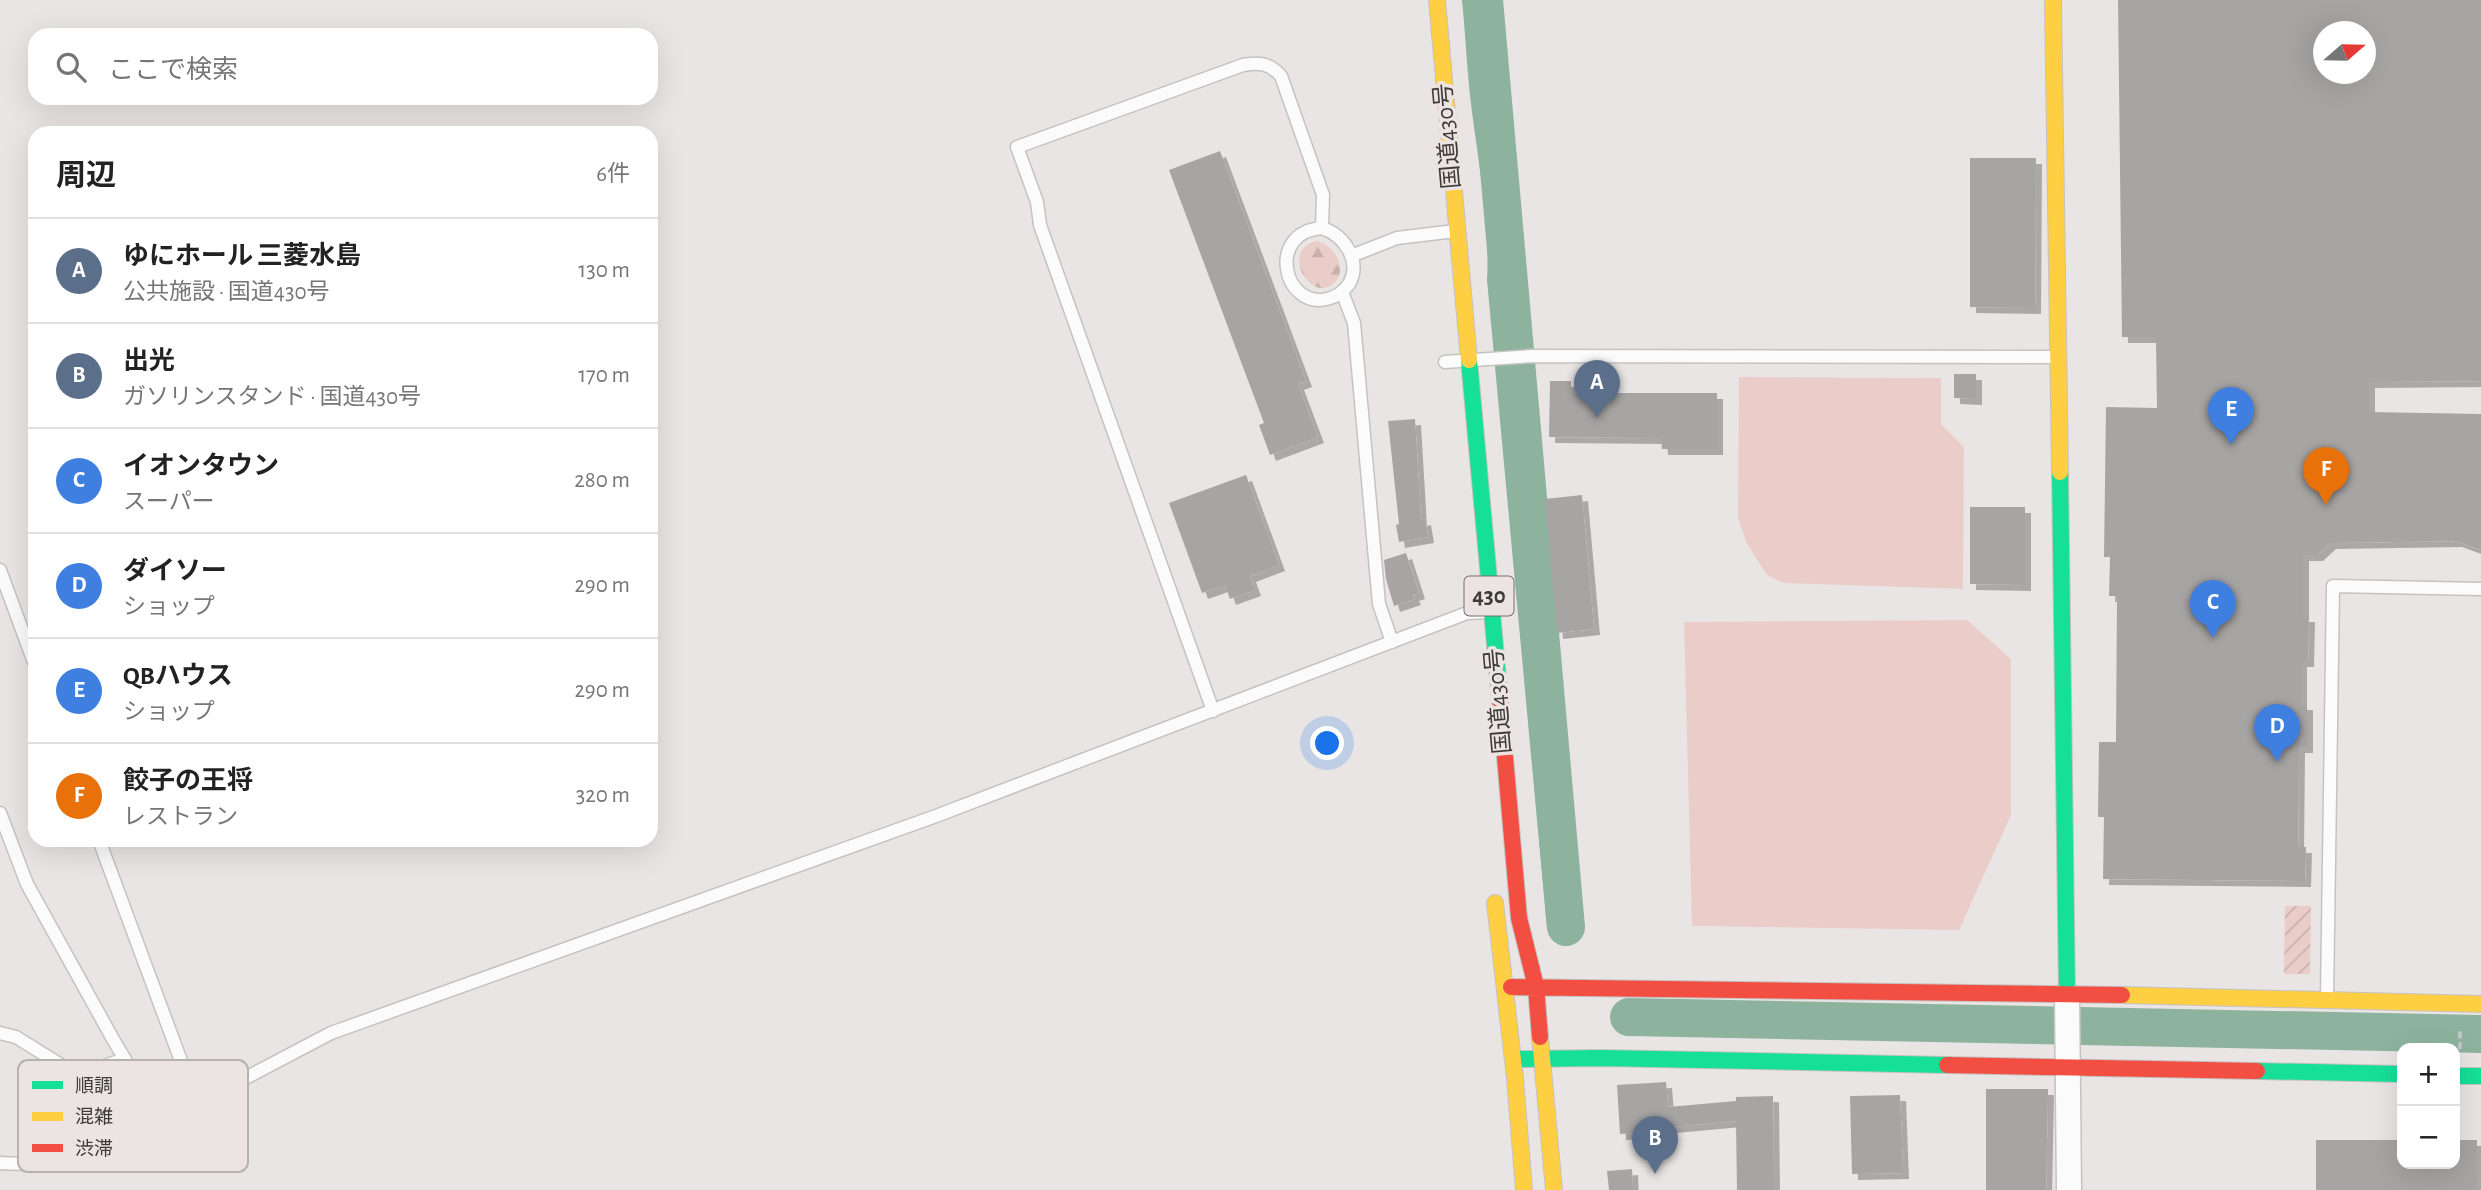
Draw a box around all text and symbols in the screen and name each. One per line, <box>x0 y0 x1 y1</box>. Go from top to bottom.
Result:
north arrow <box>2313 21 2376 84</box>
search box <box>28 28 658 105</box>
icon: search <box>52 48 90 86</box>
text: ここで検索 <box>108 57 238 83</box>
street label: 国道430号 <box>1429 82 1465 190</box>
text: 周辺 <box>56 161 116 191</box>
text: 6件 <box>596 163 630 186</box>
text: ゆにホール 三菱水島 <box>123 243 361 269</box>
text: A <box>72 259 86 282</box>
text: 130 m <box>578 259 630 282</box>
text: 公共施設 · 国道430号 <box>123 281 330 304</box>
text: 出光 <box>123 348 175 374</box>
pin: A <box>1574 360 1620 418</box>
text: B <box>72 364 86 387</box>
text: 170 m <box>578 364 630 387</box>
text: ガソリンスタンド · 国道430号 <box>123 386 421 409</box>
pin: E <box>2208 387 2254 445</box>
pin: F <box>2303 447 2349 505</box>
text: イオンタウン <box>123 453 279 479</box>
text: C <box>73 469 85 492</box>
text: 280 m <box>574 469 630 492</box>
text: スーパー <box>123 491 215 514</box>
text: ダイソー <box>123 558 227 584</box>
text: D <box>71 574 87 597</box>
text: 290 m <box>574 574 630 597</box>
road number: 430 <box>1464 576 1514 616</box>
pin: C <box>2190 580 2236 638</box>
text: ショップ <box>123 596 215 619</box>
street label: 国道430号 <box>1480 647 1516 755</box>
text: QBハウス <box>123 663 233 689</box>
text: E <box>73 679 85 702</box>
text: 290 m <box>574 679 630 702</box>
text: ショップ <box>123 701 215 724</box>
pin: D <box>2254 704 2300 762</box>
your location <box>1310 726 1344 760</box>
text: 餃子の王将 <box>123 768 253 794</box>
text: F <box>74 784 84 807</box>
text: 320 m <box>576 784 630 807</box>
text: レストラン <box>123 806 238 829</box>
map controls <box>2397 1043 2460 1169</box>
button: + <box>2397 1043 2460 1106</box>
legend <box>18 1060 248 1172</box>
text: 順調 <box>75 1076 113 1096</box>
text: 混雑 <box>75 1106 113 1127</box>
button: − <box>2397 1106 2460 1169</box>
pin: B <box>1632 1116 1678 1174</box>
text: 渋滞 <box>75 1138 113 1159</box>

